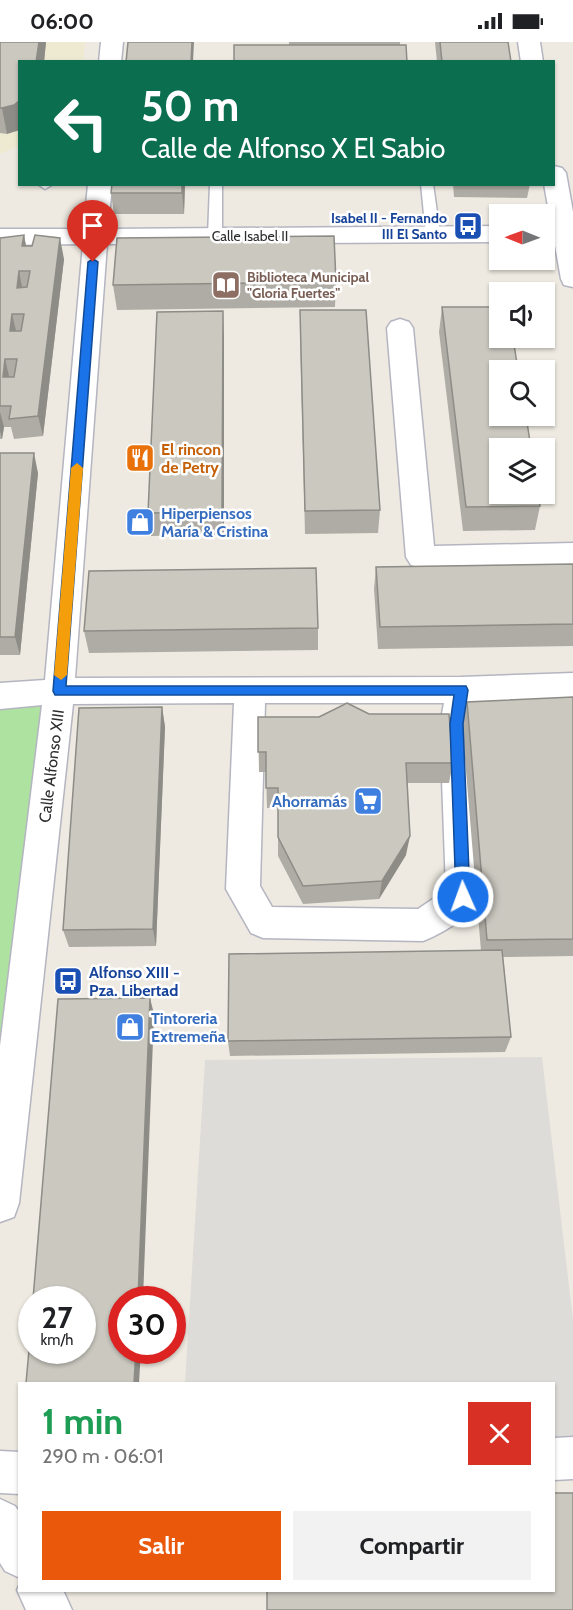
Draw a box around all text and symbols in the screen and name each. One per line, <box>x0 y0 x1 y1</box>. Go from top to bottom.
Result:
text: 06:00 <box>30 8 94 35</box>
text: 50 m <box>141 80 239 132</box>
icon: left <box>42 84 120 162</box>
text: Calle de Alfonso X El Sabio <box>141 132 445 165</box>
pin <box>67 200 118 262</box>
north arrow <box>489 204 555 270</box>
map controls <box>489 204 555 504</box>
icon: arrive <box>76 209 109 242</box>
place label: Isabel II - Fernando III El Santo <box>331 209 447 243</box>
bus stop icon: Isabel II - Fernando III El Santo <box>452 210 484 242</box>
street label: Calle Isabel II <box>212 227 288 245</box>
place label: Biblioteca Municipal "Gloria Fuertes" <box>247 268 370 302</box>
library icon: Biblioteca Municipal "Gloria Fuertes" <box>210 269 242 301</box>
button: sound <box>489 282 555 348</box>
button: search <box>489 360 555 426</box>
button: layers <box>489 438 555 504</box>
place label: El rincon de Petry <box>161 440 221 477</box>
restaurant icon: El rincon de Petry <box>124 442 156 474</box>
place label: Hiperpiensos María & Cristina <box>161 504 268 541</box>
shop icon: Hiperpiensos María & Cristina <box>124 506 156 538</box>
street label: Calle Alfonso XIII <box>35 708 68 824</box>
supermarket icon: Ahorramás <box>352 785 384 817</box>
place label: Ahorramás <box>272 792 347 811</box>
position arrow <box>431 865 495 929</box>
place label: Alfonso XIII - Pza. Libertad <box>89 963 180 1000</box>
bus stop icon: Alfonso XIII - Pza. Libertad <box>52 965 84 997</box>
place label: Tintoreria Extremeña <box>151 1009 226 1046</box>
shop icon: Tintoreria Extremeña <box>114 1011 146 1043</box>
speed limit sign: 30 <box>108 1286 186 1364</box>
text: 27 <box>41 1299 73 1336</box>
text: km/h <box>41 1331 73 1349</box>
text: 1 min <box>42 1399 123 1443</box>
button: close <box>468 1402 531 1465</box>
text: 290 m · 06:01 <box>42 1444 164 1468</box>
button: Salir <box>42 1511 281 1580</box>
button: Compartir <box>293 1511 531 1580</box>

